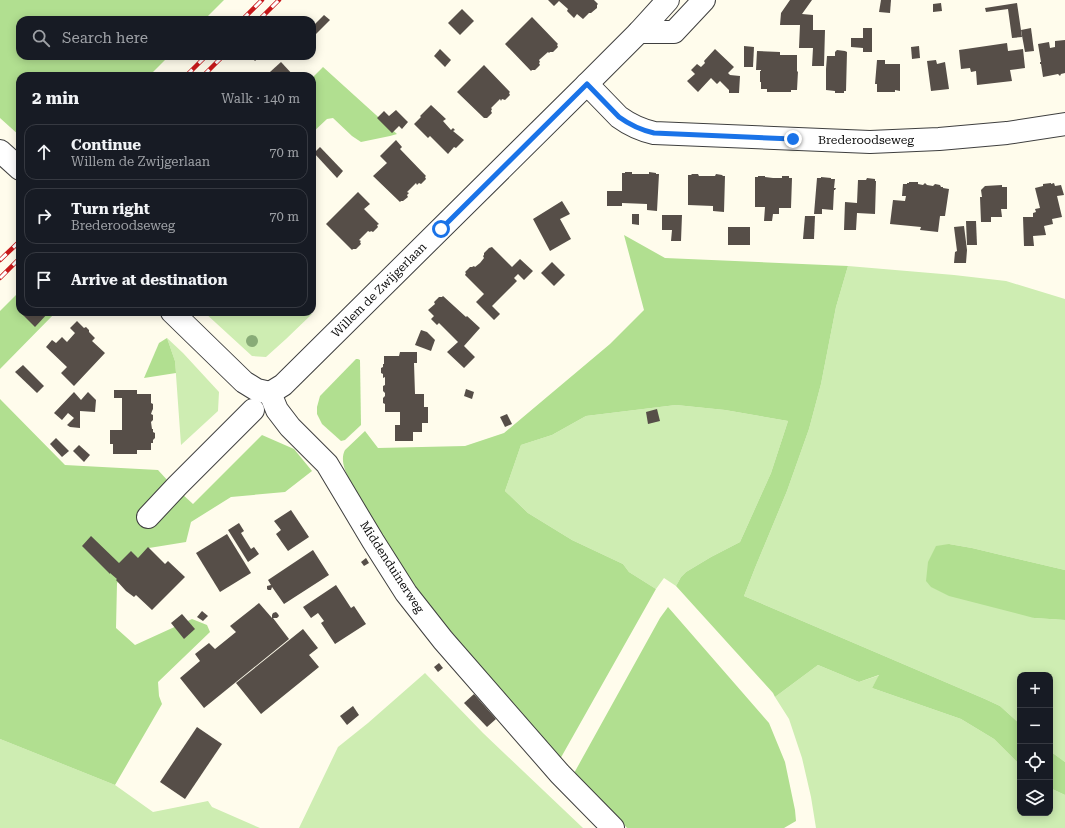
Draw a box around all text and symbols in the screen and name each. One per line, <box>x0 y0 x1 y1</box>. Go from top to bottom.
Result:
search box <box>16 16 316 60</box>
icon: search <box>30 27 52 49</box>
text: Search here <box>62 29 148 47</box>
text: 2 min <box>32 88 79 108</box>
text: Walk · 140 m <box>221 91 300 106</box>
route end <box>784 130 802 148</box>
street label: Brederoodseweg <box>818 133 914 147</box>
text: Continue <box>71 136 141 154</box>
icon: ahead <box>33 141 55 163</box>
text: 70 m <box>269 145 299 160</box>
text: Willem de Zwijgerlaan <box>71 154 210 169</box>
text: Turn right <box>71 200 150 218</box>
icon: right <box>33 205 55 227</box>
text: 70 m <box>269 209 299 224</box>
text: Brederoodseweg <box>71 218 175 233</box>
route start <box>432 220 450 238</box>
street label: Willem de Zwijgerlaan <box>329 239 430 340</box>
icon: arrive <box>33 269 55 291</box>
text: Arrive at destination <box>71 271 227 289</box>
street label: Middenduinerweg <box>357 519 427 616</box>
map controls <box>1017 672 1053 816</box>
button: + <box>1017 672 1053 708</box>
button: − <box>1017 708 1053 744</box>
button: locate <box>1017 744 1053 780</box>
button: layers <box>1017 780 1053 816</box>

